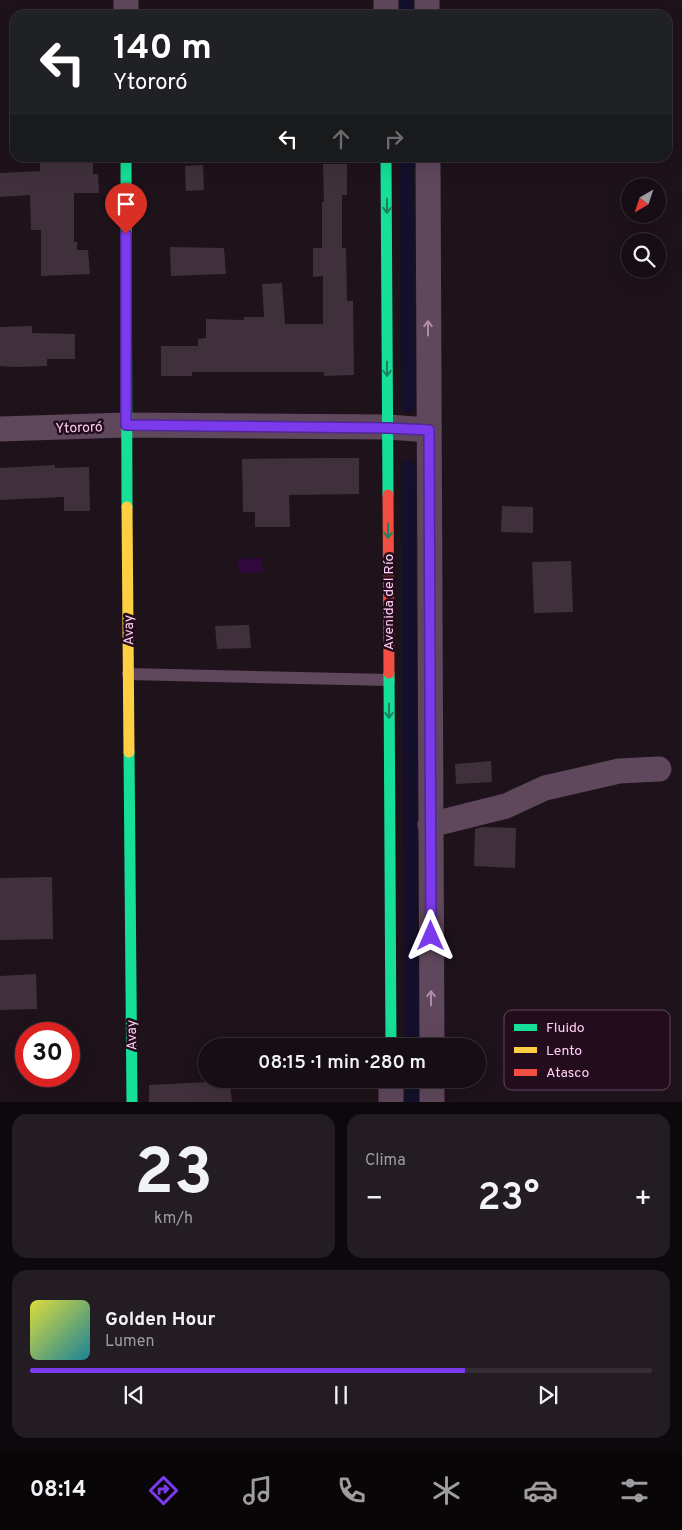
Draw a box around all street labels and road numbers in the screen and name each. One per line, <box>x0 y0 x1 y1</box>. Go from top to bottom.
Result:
street label: Ytororó <box>55 419 103 438</box>
street label: Avenida del Río <box>381 554 398 650</box>
street label: Avay <box>121 615 138 645</box>
street label: Avay <box>124 1020 141 1050</box>

